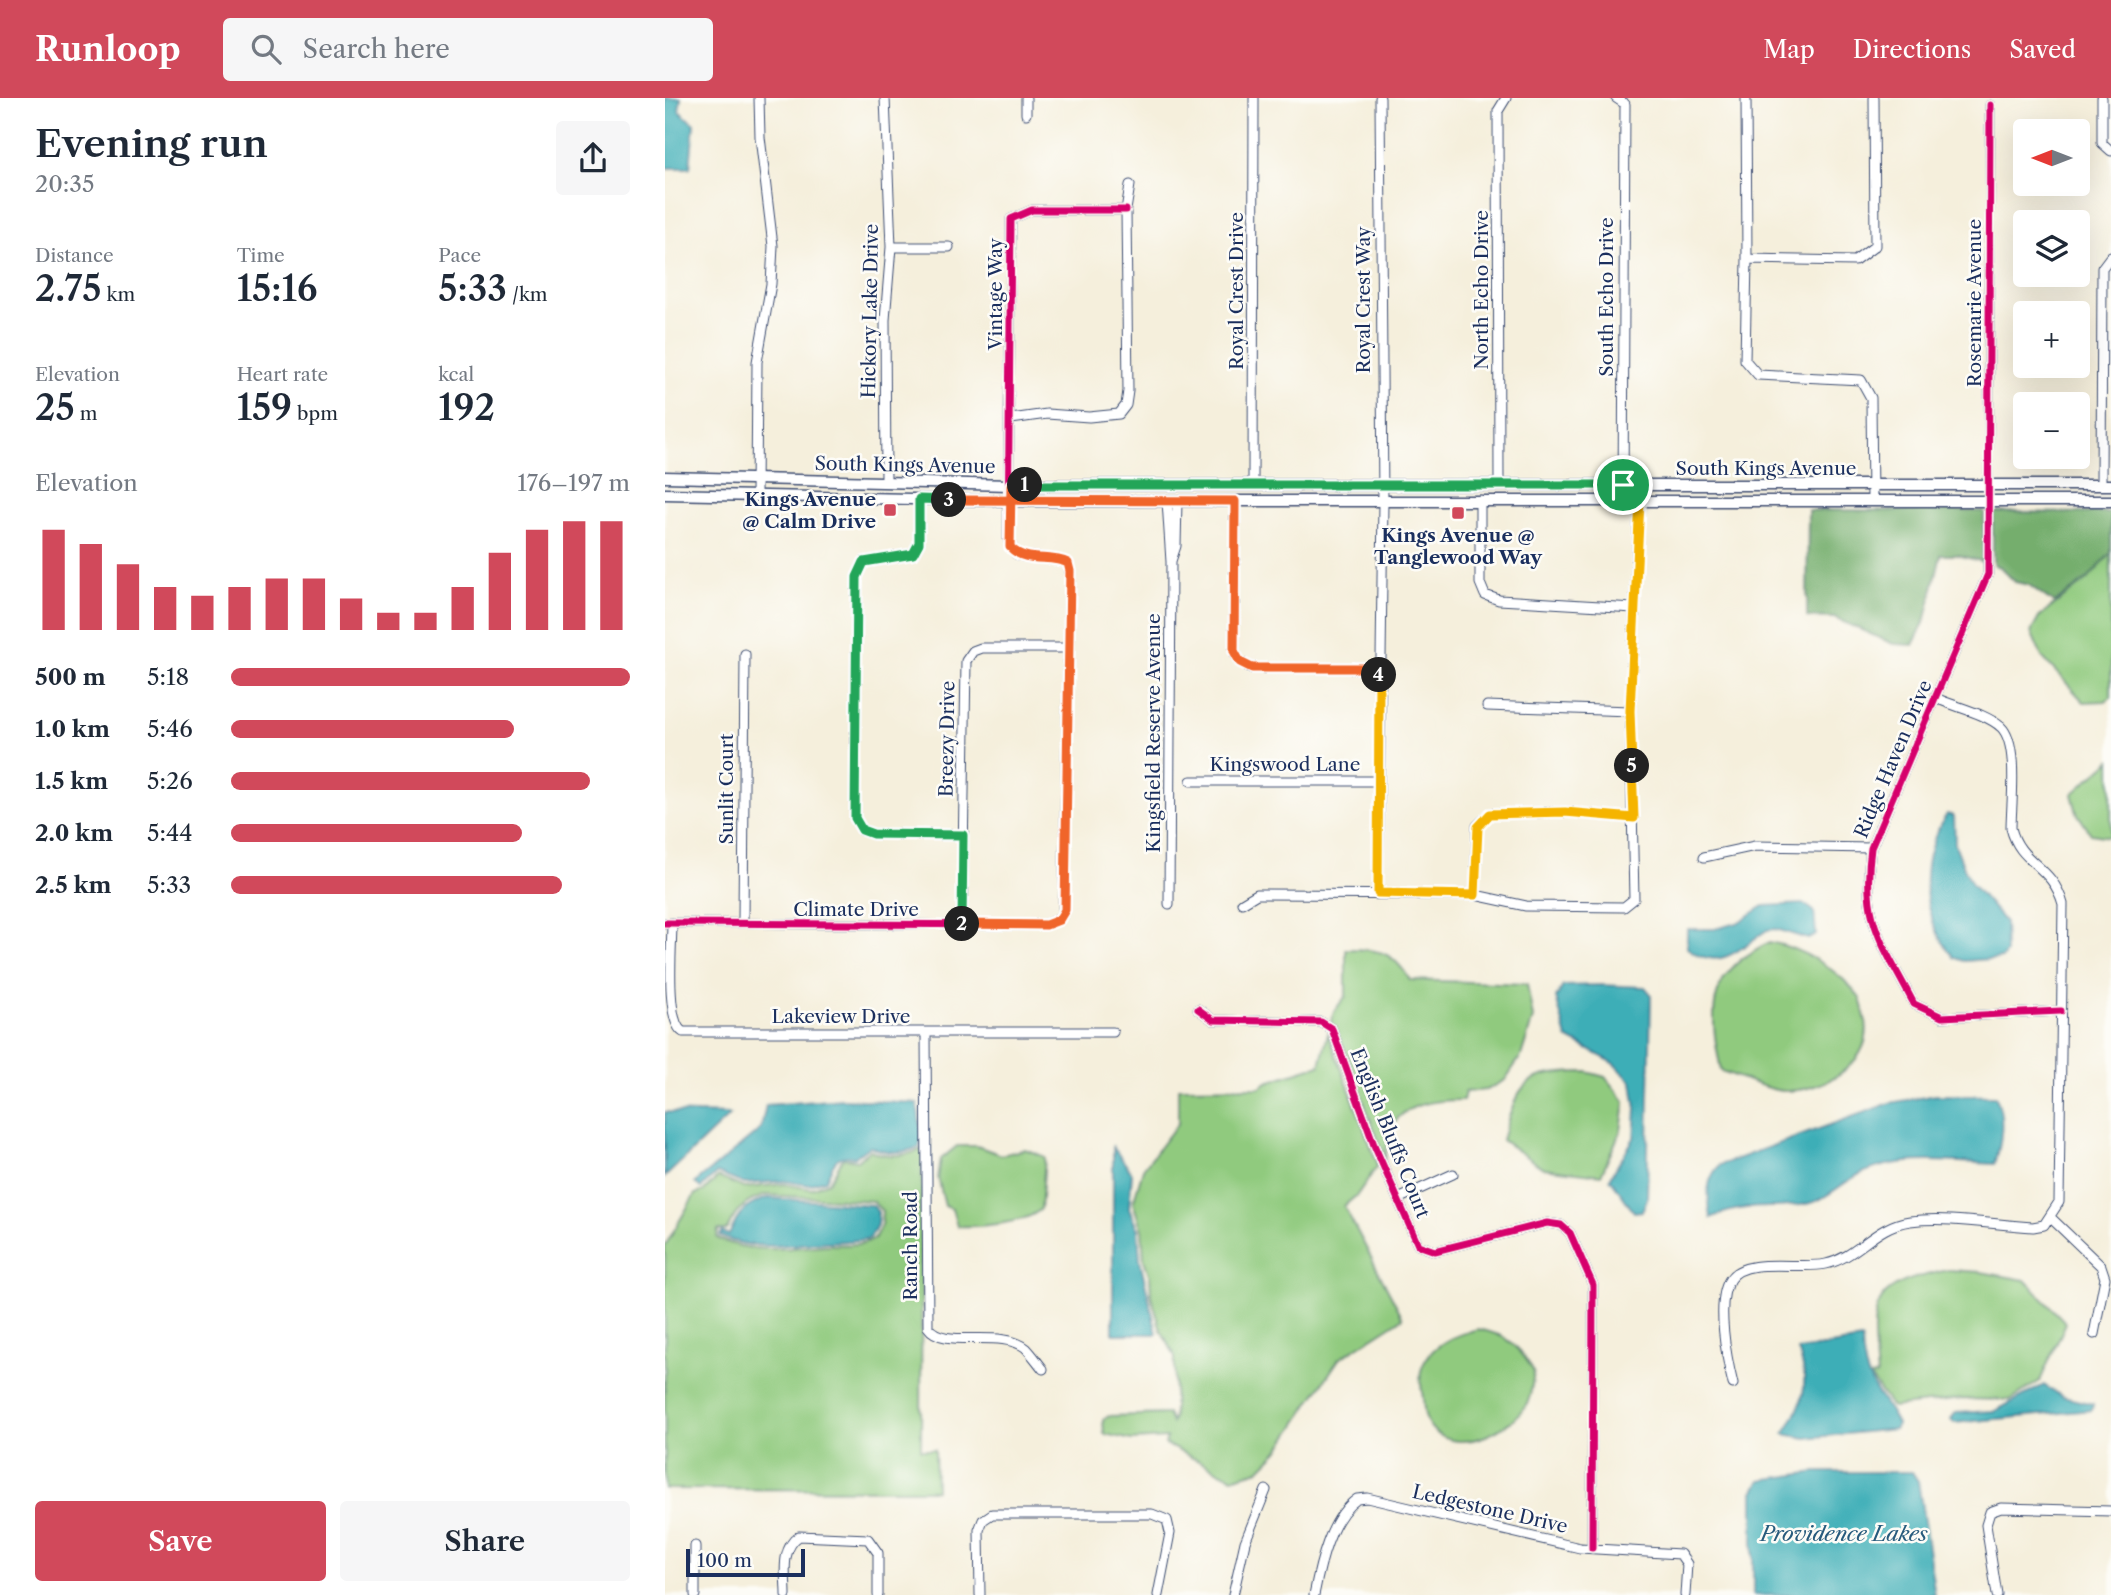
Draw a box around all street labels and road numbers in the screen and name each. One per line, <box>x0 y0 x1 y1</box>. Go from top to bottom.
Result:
street label: North Echo Drive <box>1470 210 1493 370</box>
street label: Royal Crest Drive <box>1225 212 1248 370</box>
street label: South Echo Drive <box>1595 217 1618 377</box>
street label: Rosemarie Avenue <box>1963 219 1986 387</box>
street label: Hickory Lake Drive <box>857 223 883 399</box>
street label: Royal Crest Way <box>1352 226 1375 374</box>
street label: Vintage Way <box>984 237 1007 351</box>
street label: South Kings Avenue <box>814 452 996 478</box>
street label: South Kings Avenue <box>1676 457 1857 480</box>
street label: Kingsfield Reserve Avenue <box>1142 613 1165 853</box>
street label: Ridge Haven Drive <box>1849 677 1937 841</box>
street label: Breezy Drive <box>934 681 960 797</box>
street label: Sunlit Court <box>715 733 738 844</box>
street label: Kingswood Lane <box>1210 753 1360 776</box>
street label: Climate Drive <box>793 898 919 921</box>
street label: Lakeview Drive <box>772 1005 910 1028</box>
street label: English Bluffs Court <box>1345 1045 1435 1222</box>
street label: Ranch Road <box>899 1191 922 1301</box>
street label: Ledgestone Drive <box>1410 1480 1570 1538</box>

